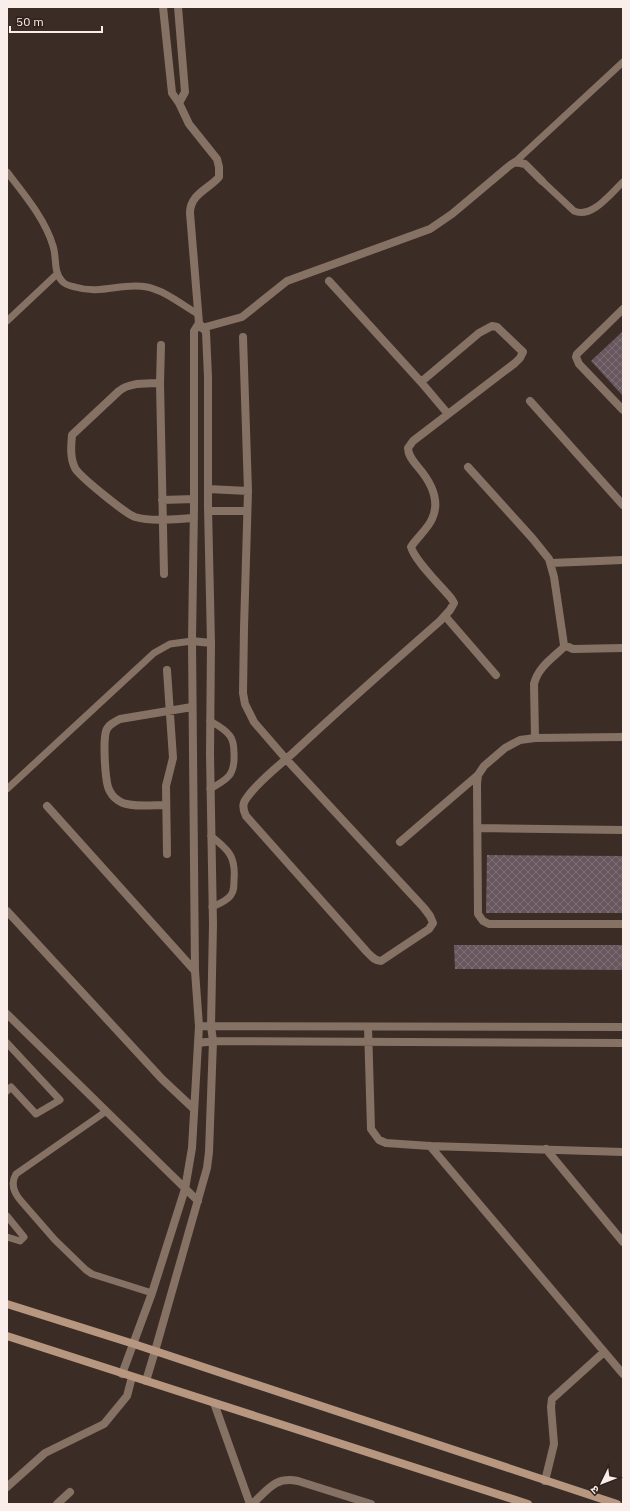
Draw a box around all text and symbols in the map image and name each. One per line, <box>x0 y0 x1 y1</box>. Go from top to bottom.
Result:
scale bar <box>10 8 102 34</box>
text: 50 m <box>16 14 44 29</box>
north arrow <box>582 1463 622 1503</box>
text: उ <box>587 1482 602 1497</box>

